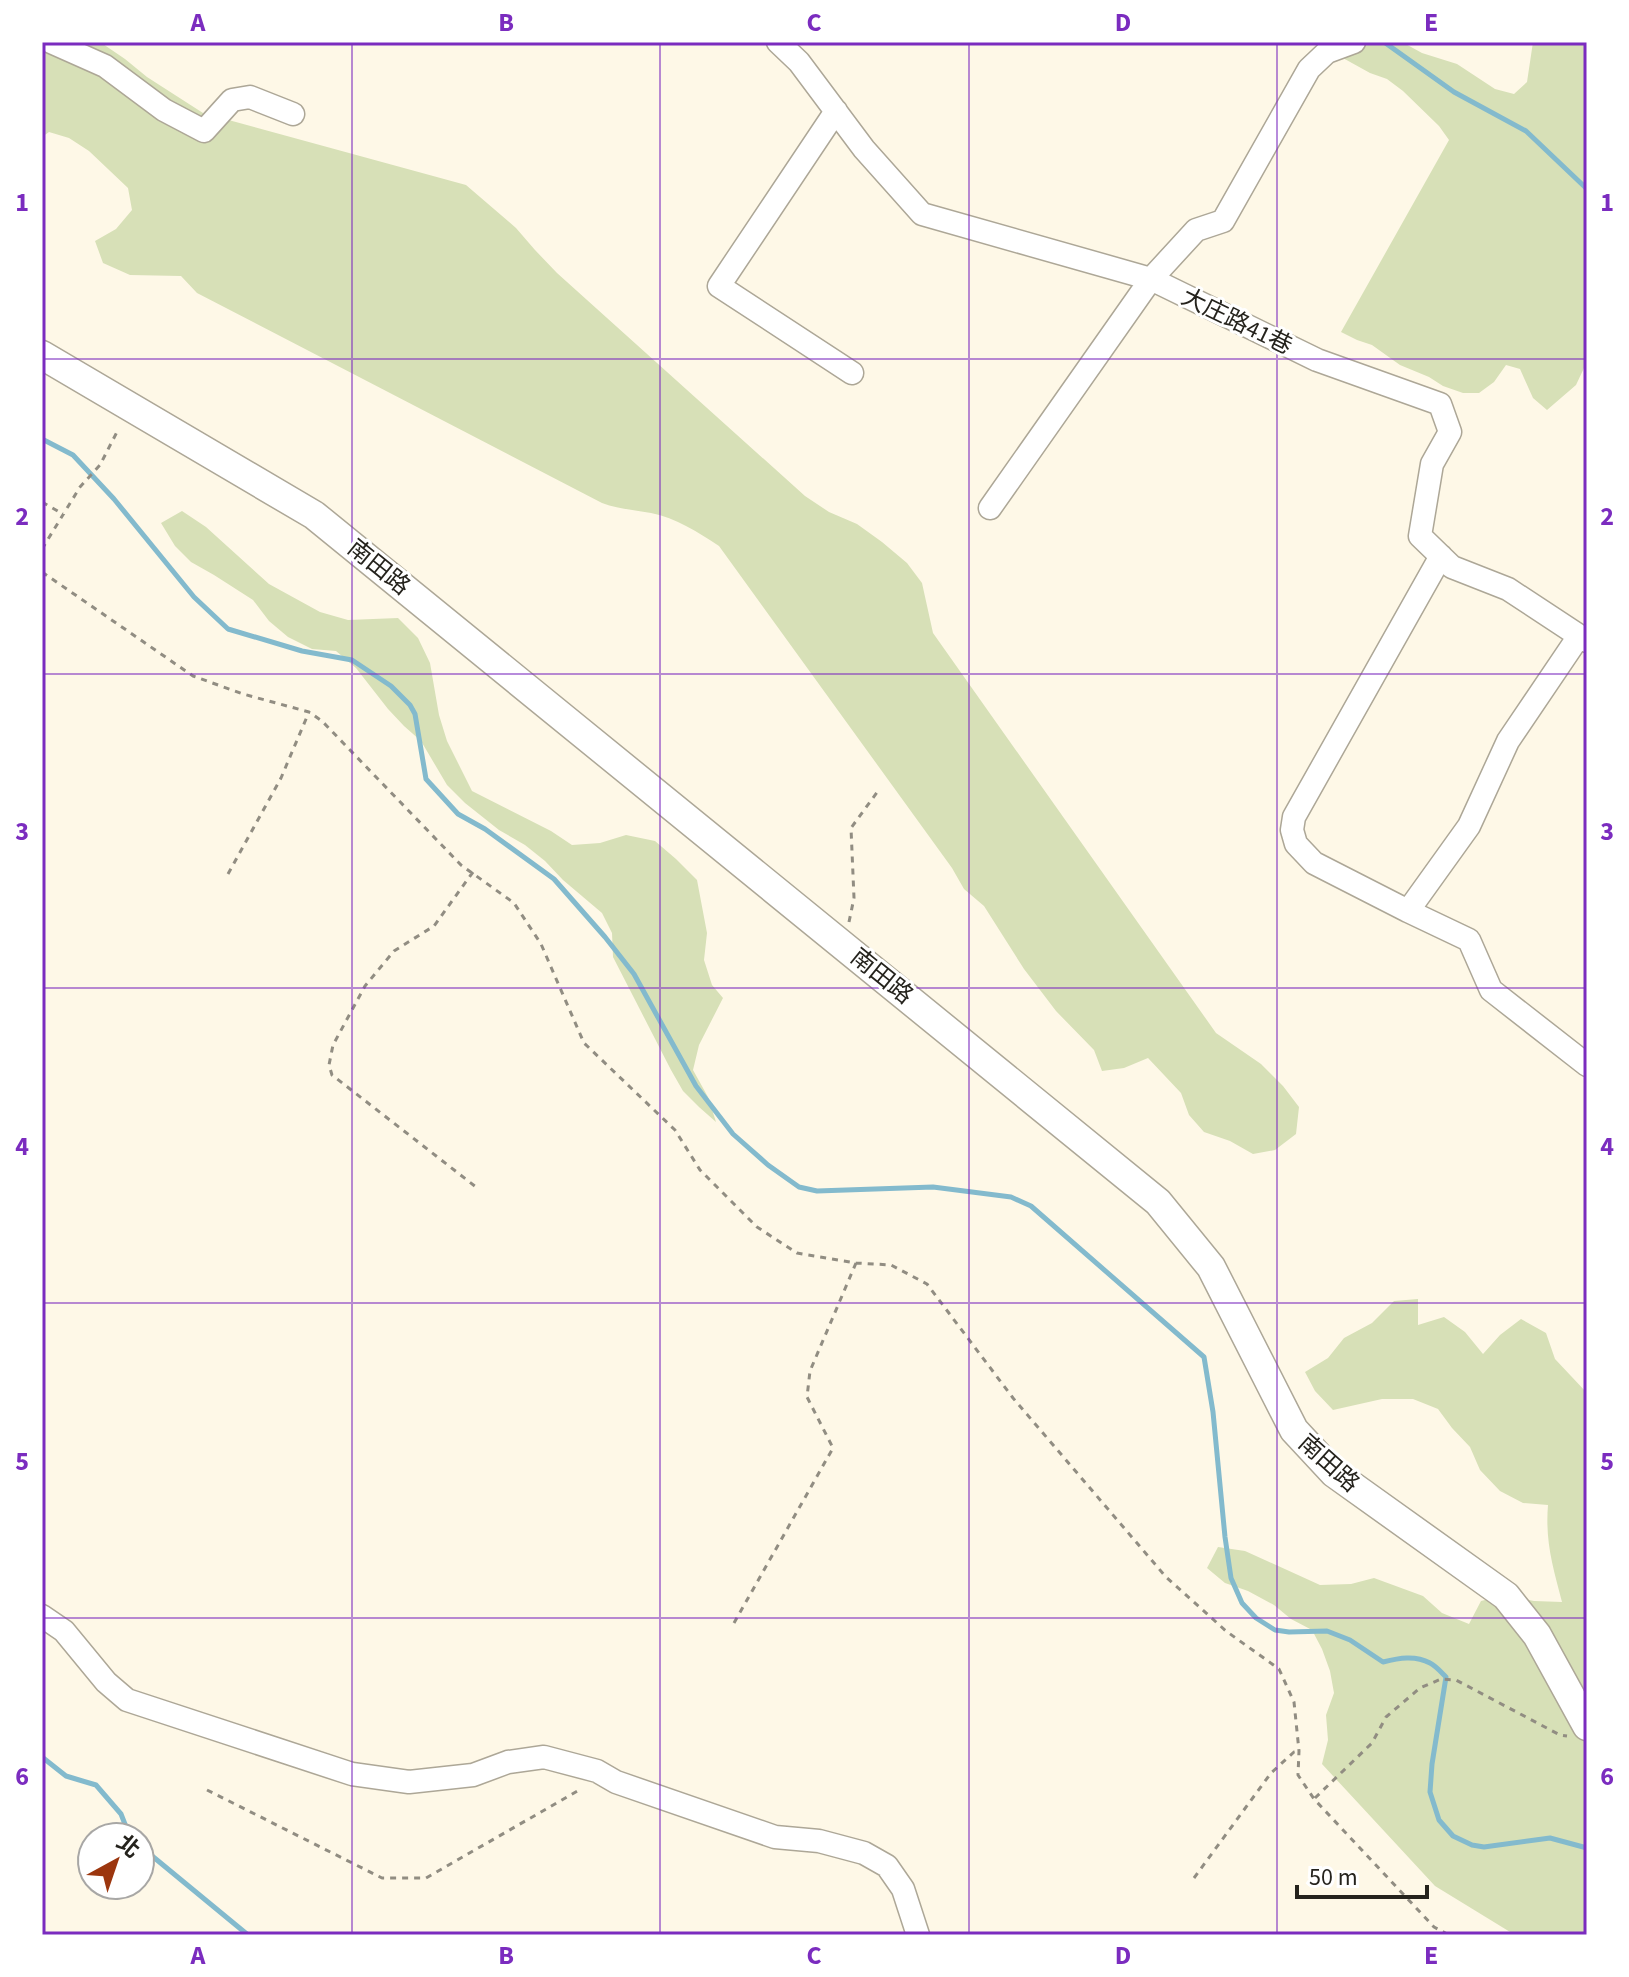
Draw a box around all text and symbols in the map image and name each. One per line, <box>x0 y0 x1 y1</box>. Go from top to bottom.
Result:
text: A <box>190 4 207 41</box>
text: B <box>498 4 514 41</box>
text: C <box>806 4 822 41</box>
text: D <box>1115 4 1131 41</box>
text: E <box>1424 4 1438 41</box>
text: 1 <box>15 184 29 221</box>
text: 1 <box>1600 184 1614 221</box>
street label: 大庄路41巷 <box>1175 279 1298 363</box>
text: 2 <box>15 498 29 535</box>
text: 2 <box>1600 498 1614 535</box>
street label: 南田路 <box>340 531 418 604</box>
text: 3 <box>15 813 29 850</box>
text: 3 <box>1600 813 1614 850</box>
street label: 南田路 <box>843 940 921 1013</box>
text: 4 <box>15 1128 29 1165</box>
text: 4 <box>1600 1128 1614 1165</box>
street label: 南田路 <box>1290 1426 1367 1500</box>
text: 5 <box>15 1443 29 1480</box>
text: 5 <box>1600 1443 1614 1480</box>
text: 6 <box>15 1758 29 1795</box>
text: 6 <box>1600 1758 1614 1795</box>
north arrow <box>76 1821 156 1901</box>
text: 北 <box>109 1827 147 1866</box>
scale bar <box>1297 1849 1427 1899</box>
text: 50 m <box>1309 1860 1358 1895</box>
text: A <box>190 1937 207 1974</box>
text: B <box>498 1937 514 1974</box>
text: C <box>806 1937 822 1974</box>
text: D <box>1115 1937 1131 1974</box>
text: E <box>1424 1937 1438 1974</box>

